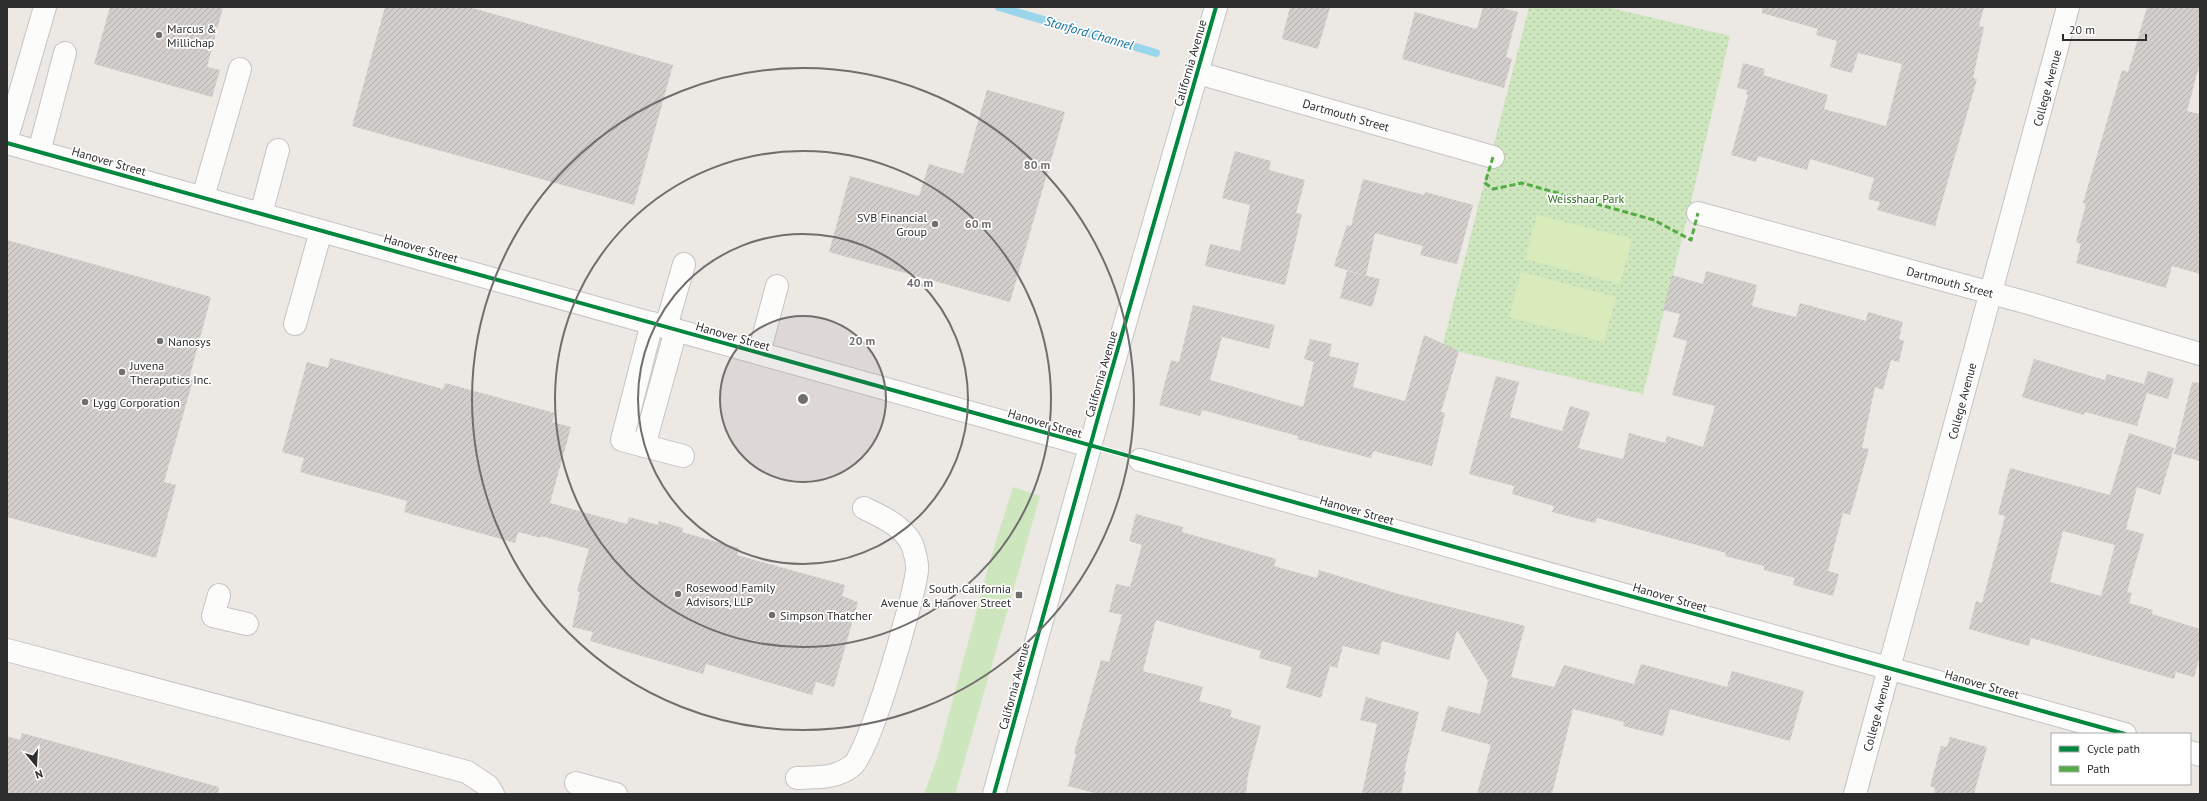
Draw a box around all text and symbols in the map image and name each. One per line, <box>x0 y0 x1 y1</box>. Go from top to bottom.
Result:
water label: Stanford Channel <box>1043 12 1136 54</box>
scale bar <box>2063 16 2146 42</box>
street label: California Avenue <box>1170 18 1210 108</box>
place label: Marcus & Millichap <box>167 21 216 50</box>
text: 20 m <box>2069 22 2095 37</box>
marker: Marcus & Millichap <box>154 30 164 40</box>
street label: College Avenue <box>2030 48 2064 128</box>
street label: Dartmouth Street <box>1301 95 1391 135</box>
street label: Hanover Street <box>70 143 148 179</box>
text: 80 m <box>1024 157 1050 172</box>
park label: Weisshaar Park <box>1548 191 1625 206</box>
place label: SVB Financial Group <box>857 210 927 239</box>
text: 60 m <box>965 216 991 231</box>
marker: SVB Financial Group <box>930 219 940 229</box>
street label: Hanover Street <box>382 230 460 266</box>
street label: Dartmouth Street <box>1905 263 1995 301</box>
text: 40 m <box>907 275 933 290</box>
street label: Hanover Street <box>694 318 772 354</box>
street label: California Avenue <box>1081 329 1121 419</box>
text: 20 m <box>849 333 875 348</box>
place label: Nanosys <box>168 334 211 349</box>
marker: Nanosys <box>155 336 165 346</box>
place label: Juvena Theraputics Inc. <box>129 358 211 387</box>
street label: College Avenue <box>1945 361 1979 441</box>
marker: Juvena Theraputics Inc. <box>117 367 127 377</box>
centre of rings <box>796 392 810 406</box>
place label: Lygg Corporation <box>93 395 180 410</box>
marker: Lygg Corporation <box>80 397 90 407</box>
street label: Hanover Street <box>1006 405 1084 441</box>
street label: Hanover Street <box>1318 492 1396 528</box>
street label: Hanover Street <box>1631 579 1709 615</box>
place label: Rosewood Family Advisors, LLP <box>686 580 776 609</box>
place label: South California Avenue & Hanover Street <box>881 581 1011 610</box>
marker: Rosewood Family Advisors, LLP <box>673 589 683 599</box>
marker: South California Avenue & Hanover Street <box>1014 590 1024 600</box>
place label: Simpson Thatcher <box>780 608 872 623</box>
marker: Simpson Thatcher <box>767 610 777 620</box>
street label: California Avenue <box>995 641 1033 731</box>
street label: Hanover Street <box>1943 666 2021 702</box>
street label: College Avenue <box>1860 673 1894 753</box>
legend <box>2051 733 2191 785</box>
text: Cycle path <box>2087 741 2140 756</box>
north arrow <box>16 745 56 785</box>
text: Path <box>2087 761 2110 776</box>
text: N <box>33 767 45 782</box>

